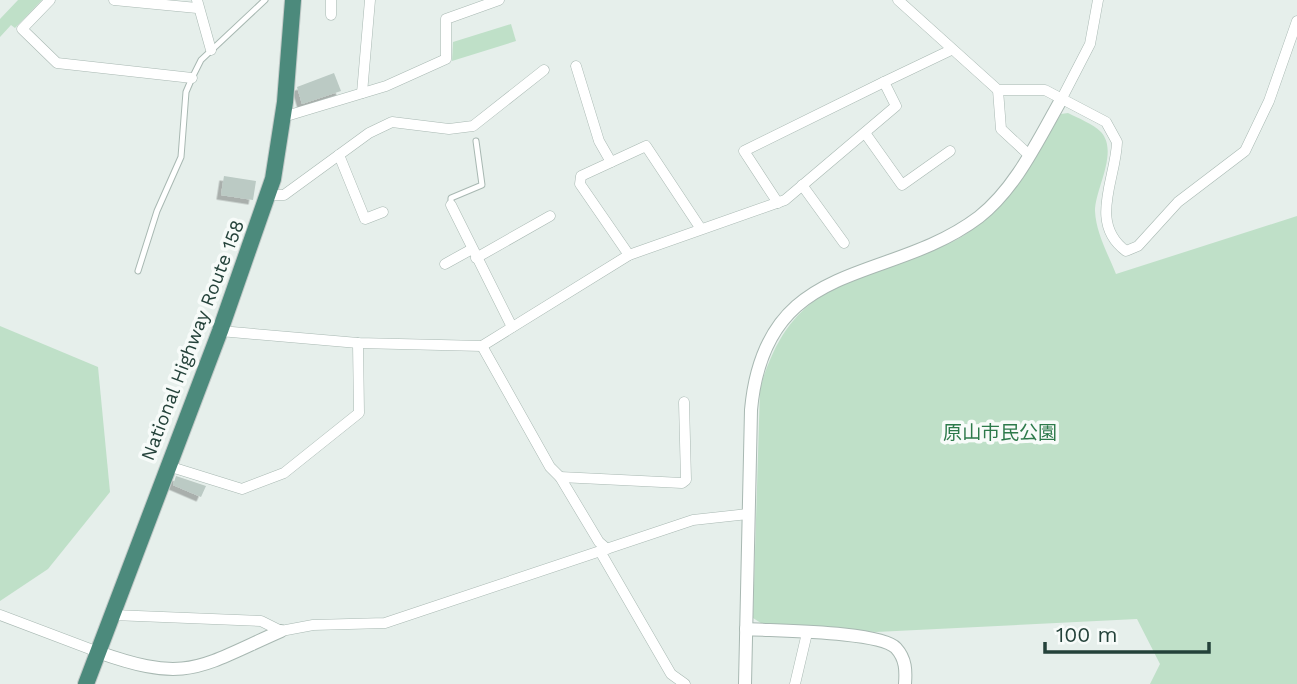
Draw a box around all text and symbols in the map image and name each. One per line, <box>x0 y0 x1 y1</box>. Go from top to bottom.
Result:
street label: National Highway Route 158 <box>136 217 249 464</box>
park label: 原山市民公園 <box>943 421 1057 444</box>
scale bar <box>1045 610 1210 654</box>
text: 100 m <box>1056 622 1118 647</box>

